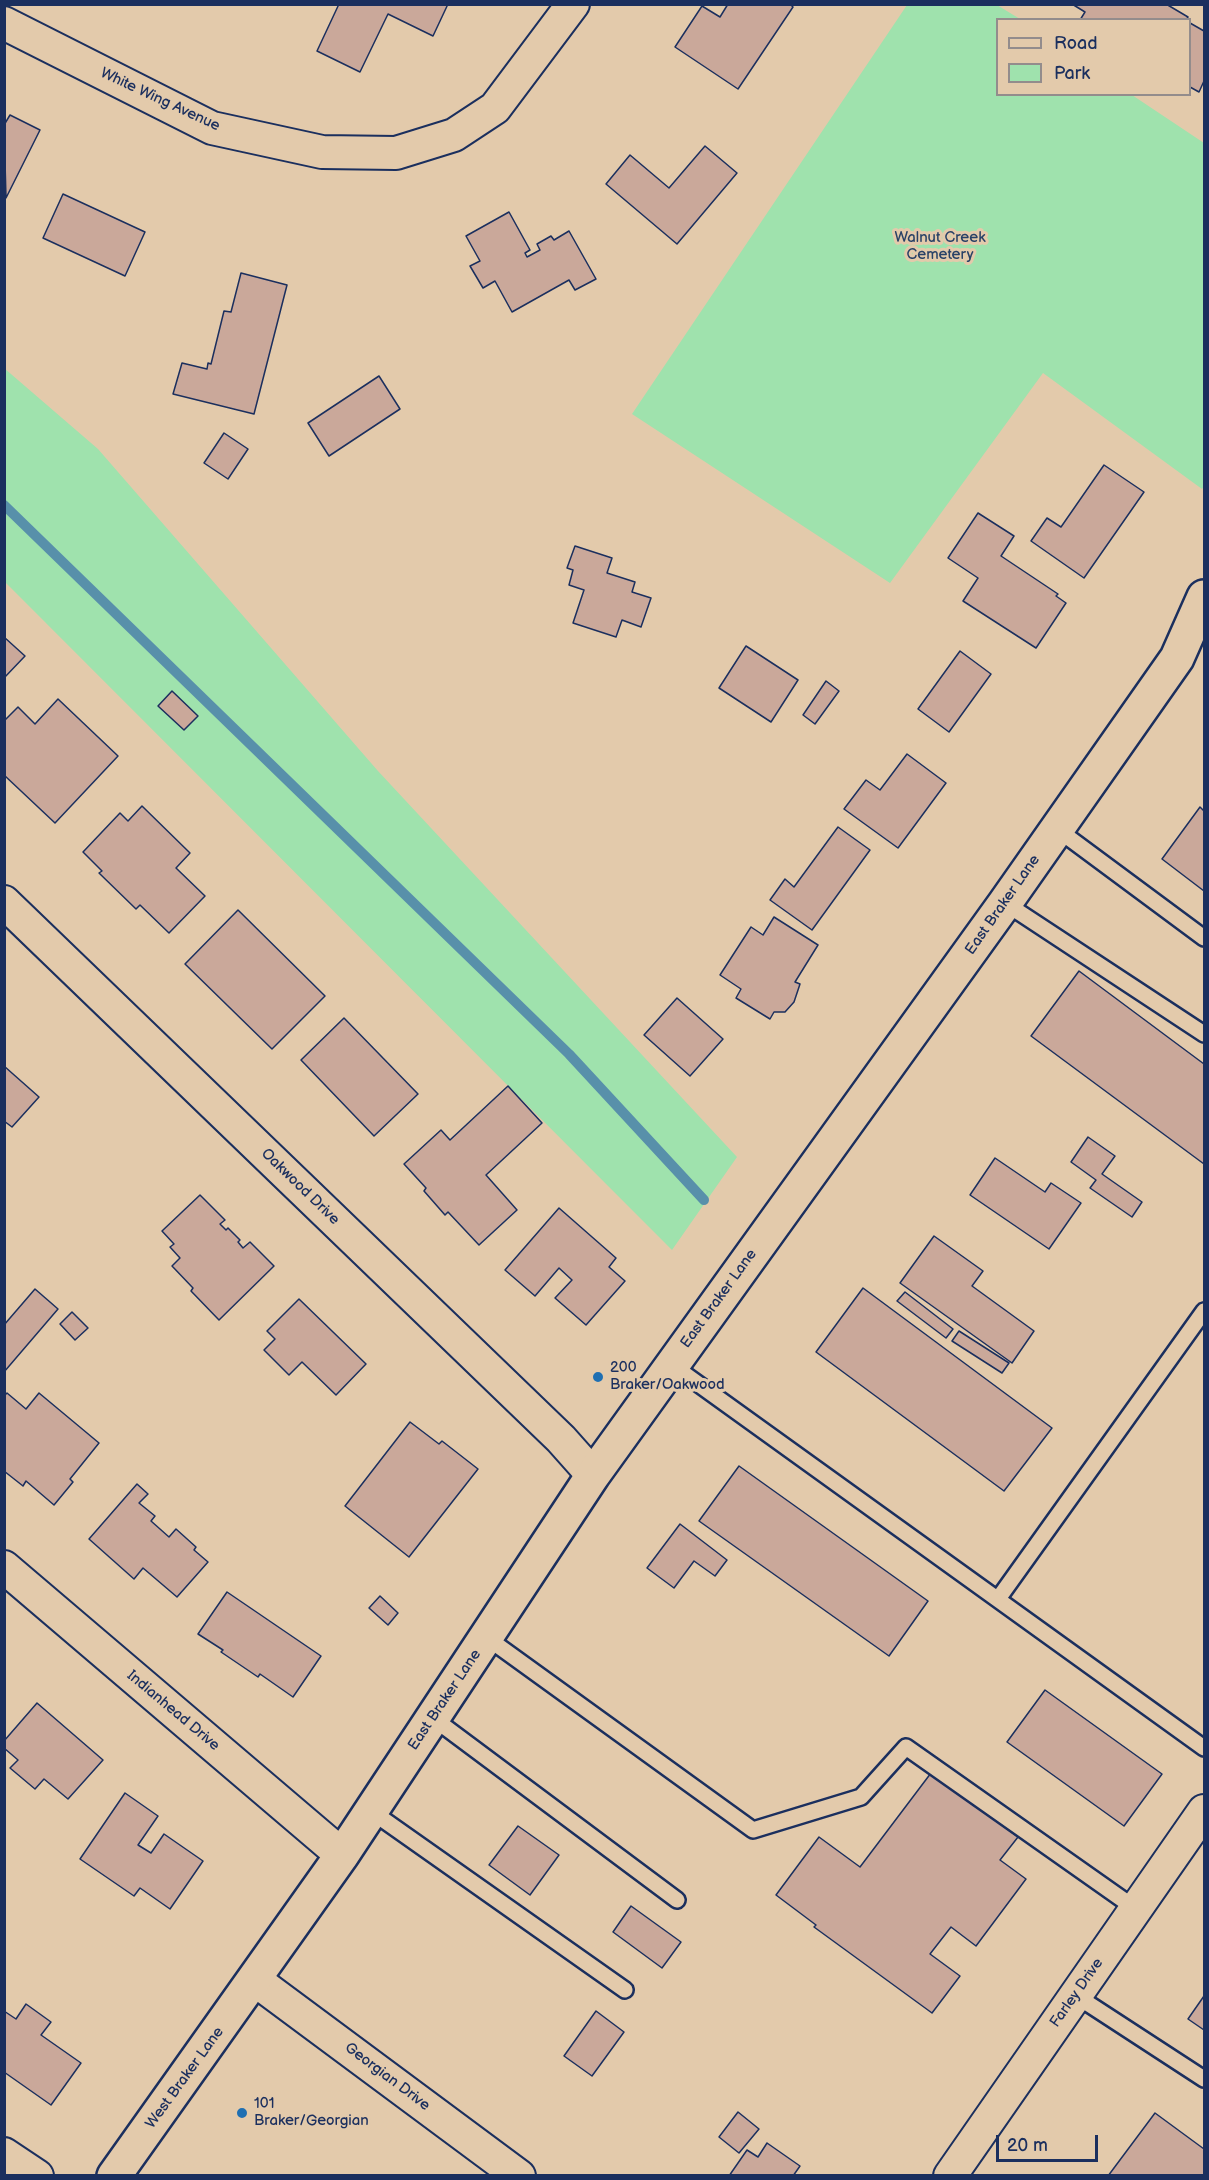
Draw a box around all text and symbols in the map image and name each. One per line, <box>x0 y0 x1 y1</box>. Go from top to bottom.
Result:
legend <box>996 18 1191 96</box>
text: Road <box>1054 33 1098 54</box>
text: Park <box>1054 63 1090 84</box>
street label: White Wing Avenue <box>97 64 223 136</box>
park label: Walnut Creek Cemetery <box>895 229 985 264</box>
street label: East Braker Lane <box>962 852 1044 958</box>
street label: Oakwood Drive <box>257 1145 343 1229</box>
street label: East Braker Lane <box>677 1246 761 1352</box>
place label: 200 Braker/Oakwood <box>610 1359 725 1394</box>
marker: 200 Braker/Oakwood <box>591 1370 605 1384</box>
street label: East Braker Lane <box>405 1646 485 1754</box>
street label: Indianhead Drive <box>123 1667 223 1755</box>
street label: Farley Drive <box>1047 1955 1107 2031</box>
street label: West Braker Lane <box>142 2024 228 2132</box>
street label: Georgian Drive <box>341 2039 433 2115</box>
place label: 101 Braker/Georgian <box>254 2095 369 2130</box>
marker: 101 Braker/Georgian <box>235 2106 249 2120</box>
scale bar <box>999 2123 1101 2161</box>
text: 20 m <box>1007 2135 1048 2156</box>

